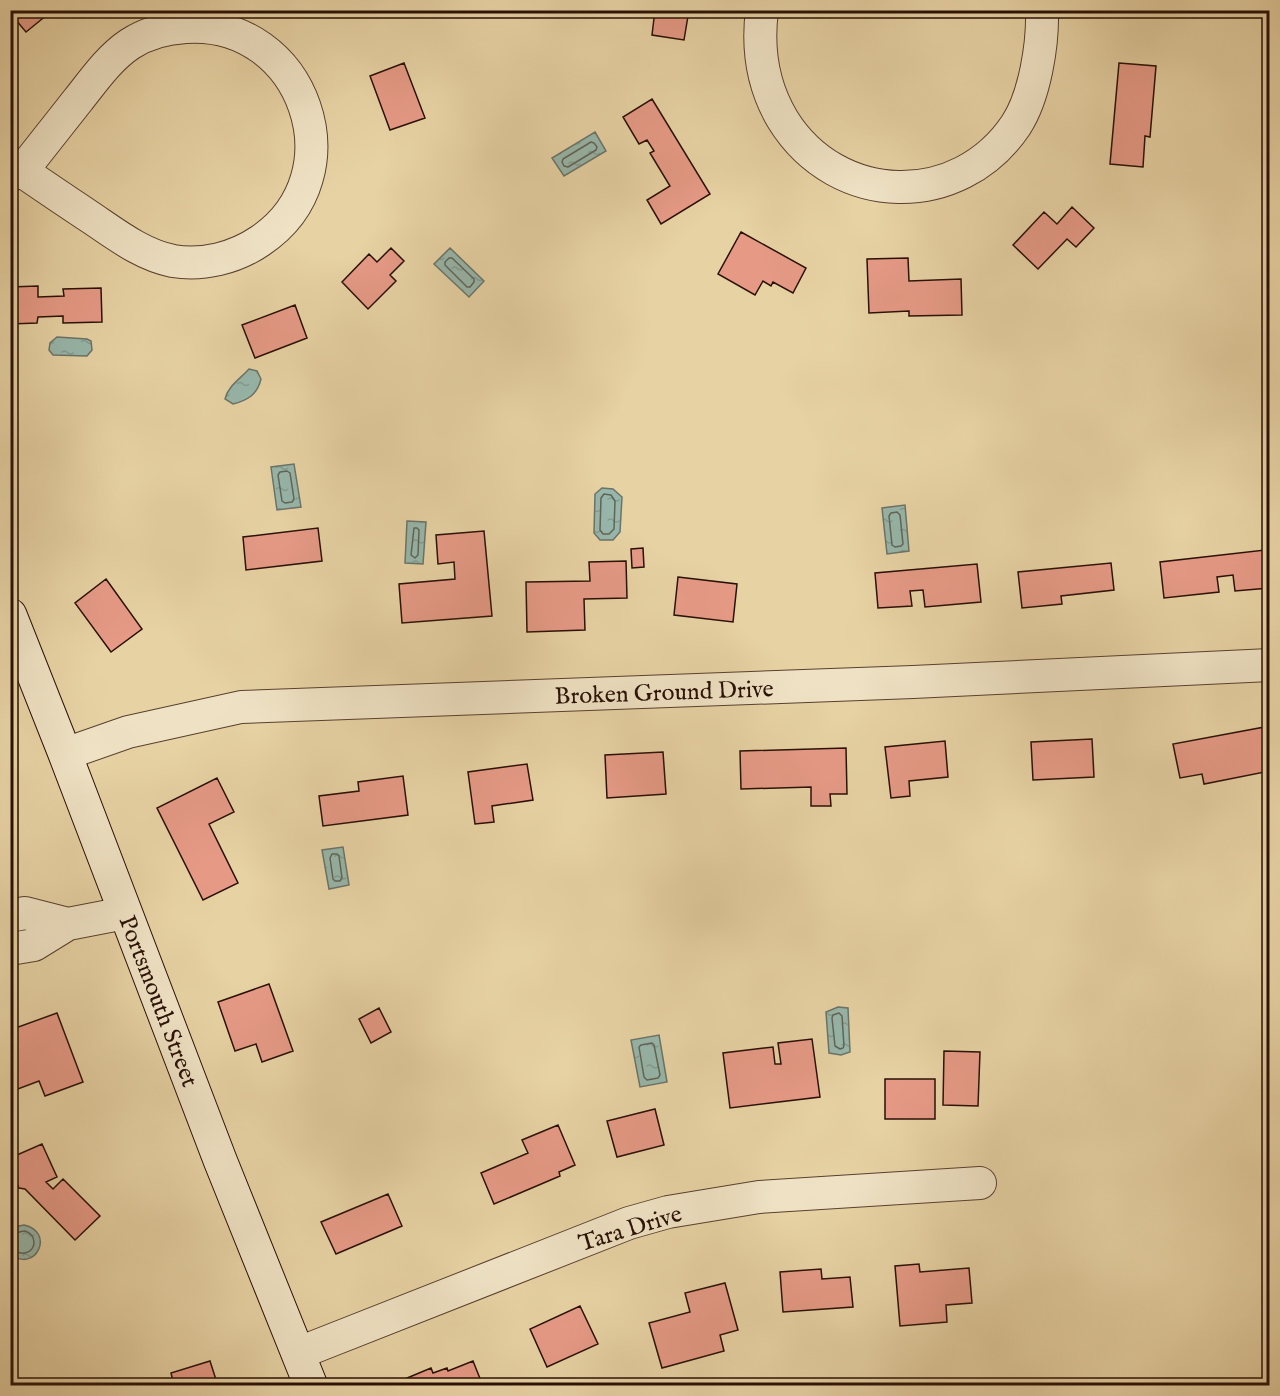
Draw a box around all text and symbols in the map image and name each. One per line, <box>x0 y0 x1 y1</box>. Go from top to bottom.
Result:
street label: Broken Ground Drive <box>554 674 774 713</box>
street label: Portsmouth Street <box>111 911 205 1092</box>
street label: Tara Drive <box>575 1199 686 1260</box>

